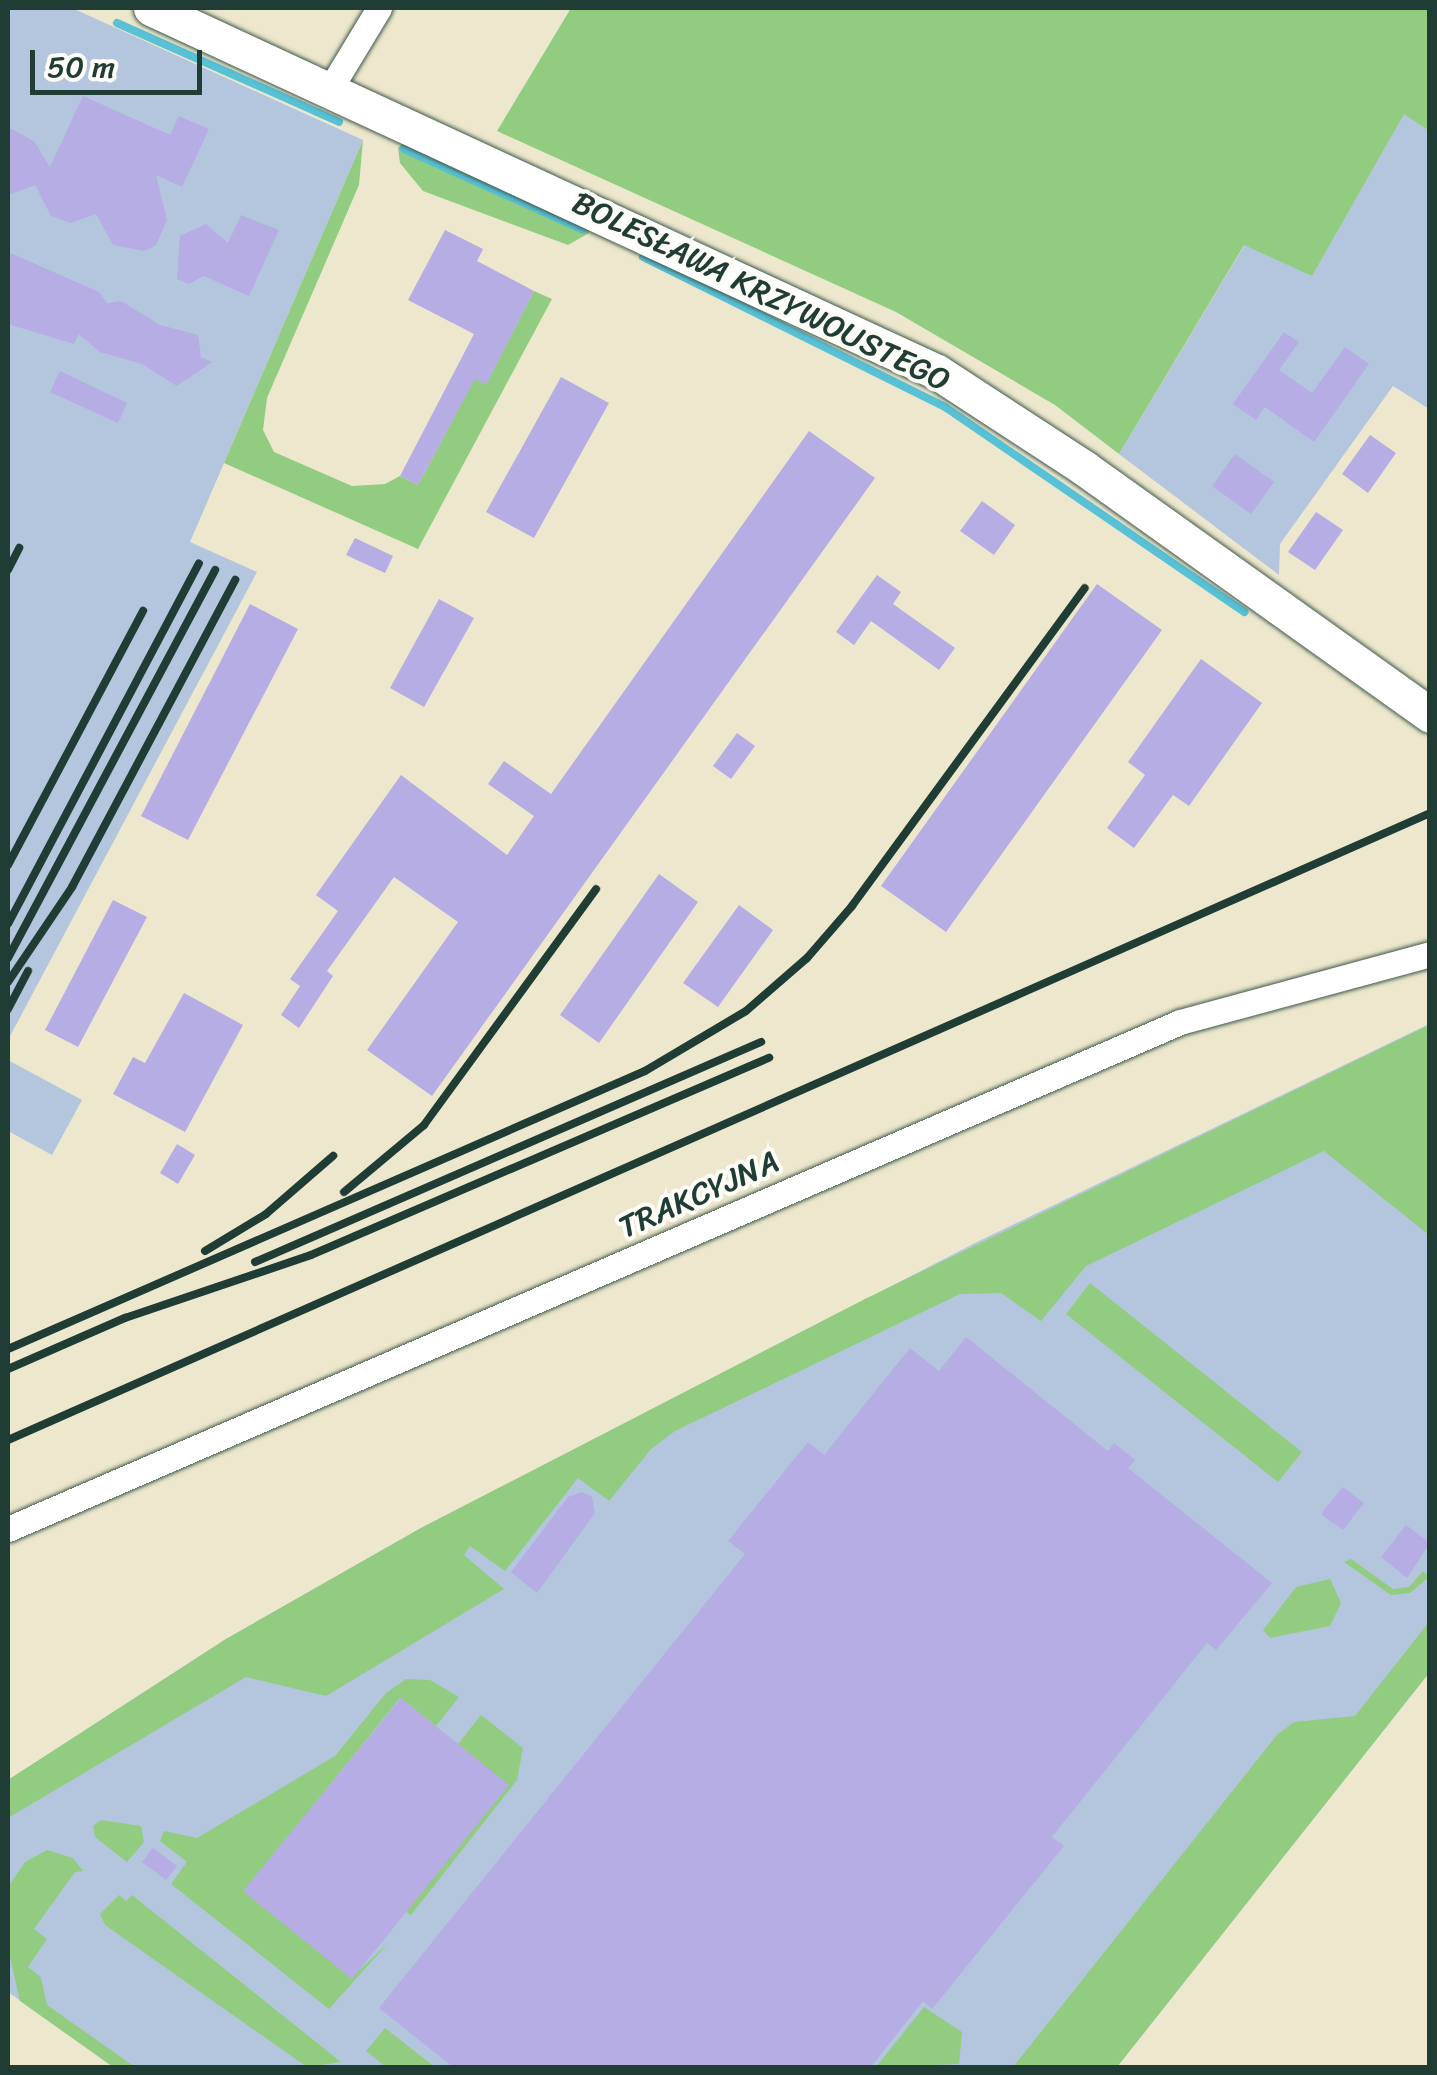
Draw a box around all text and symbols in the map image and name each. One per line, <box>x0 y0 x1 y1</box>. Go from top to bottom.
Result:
scale bar <box>35 30 208 92</box>
text: 50 m <box>47 40 115 94</box>
street label: BOLESŁAWA KRZYWOUSTEGO <box>567 184 955 400</box>
street label: TRAKCYJNA <box>613 1143 785 1247</box>

